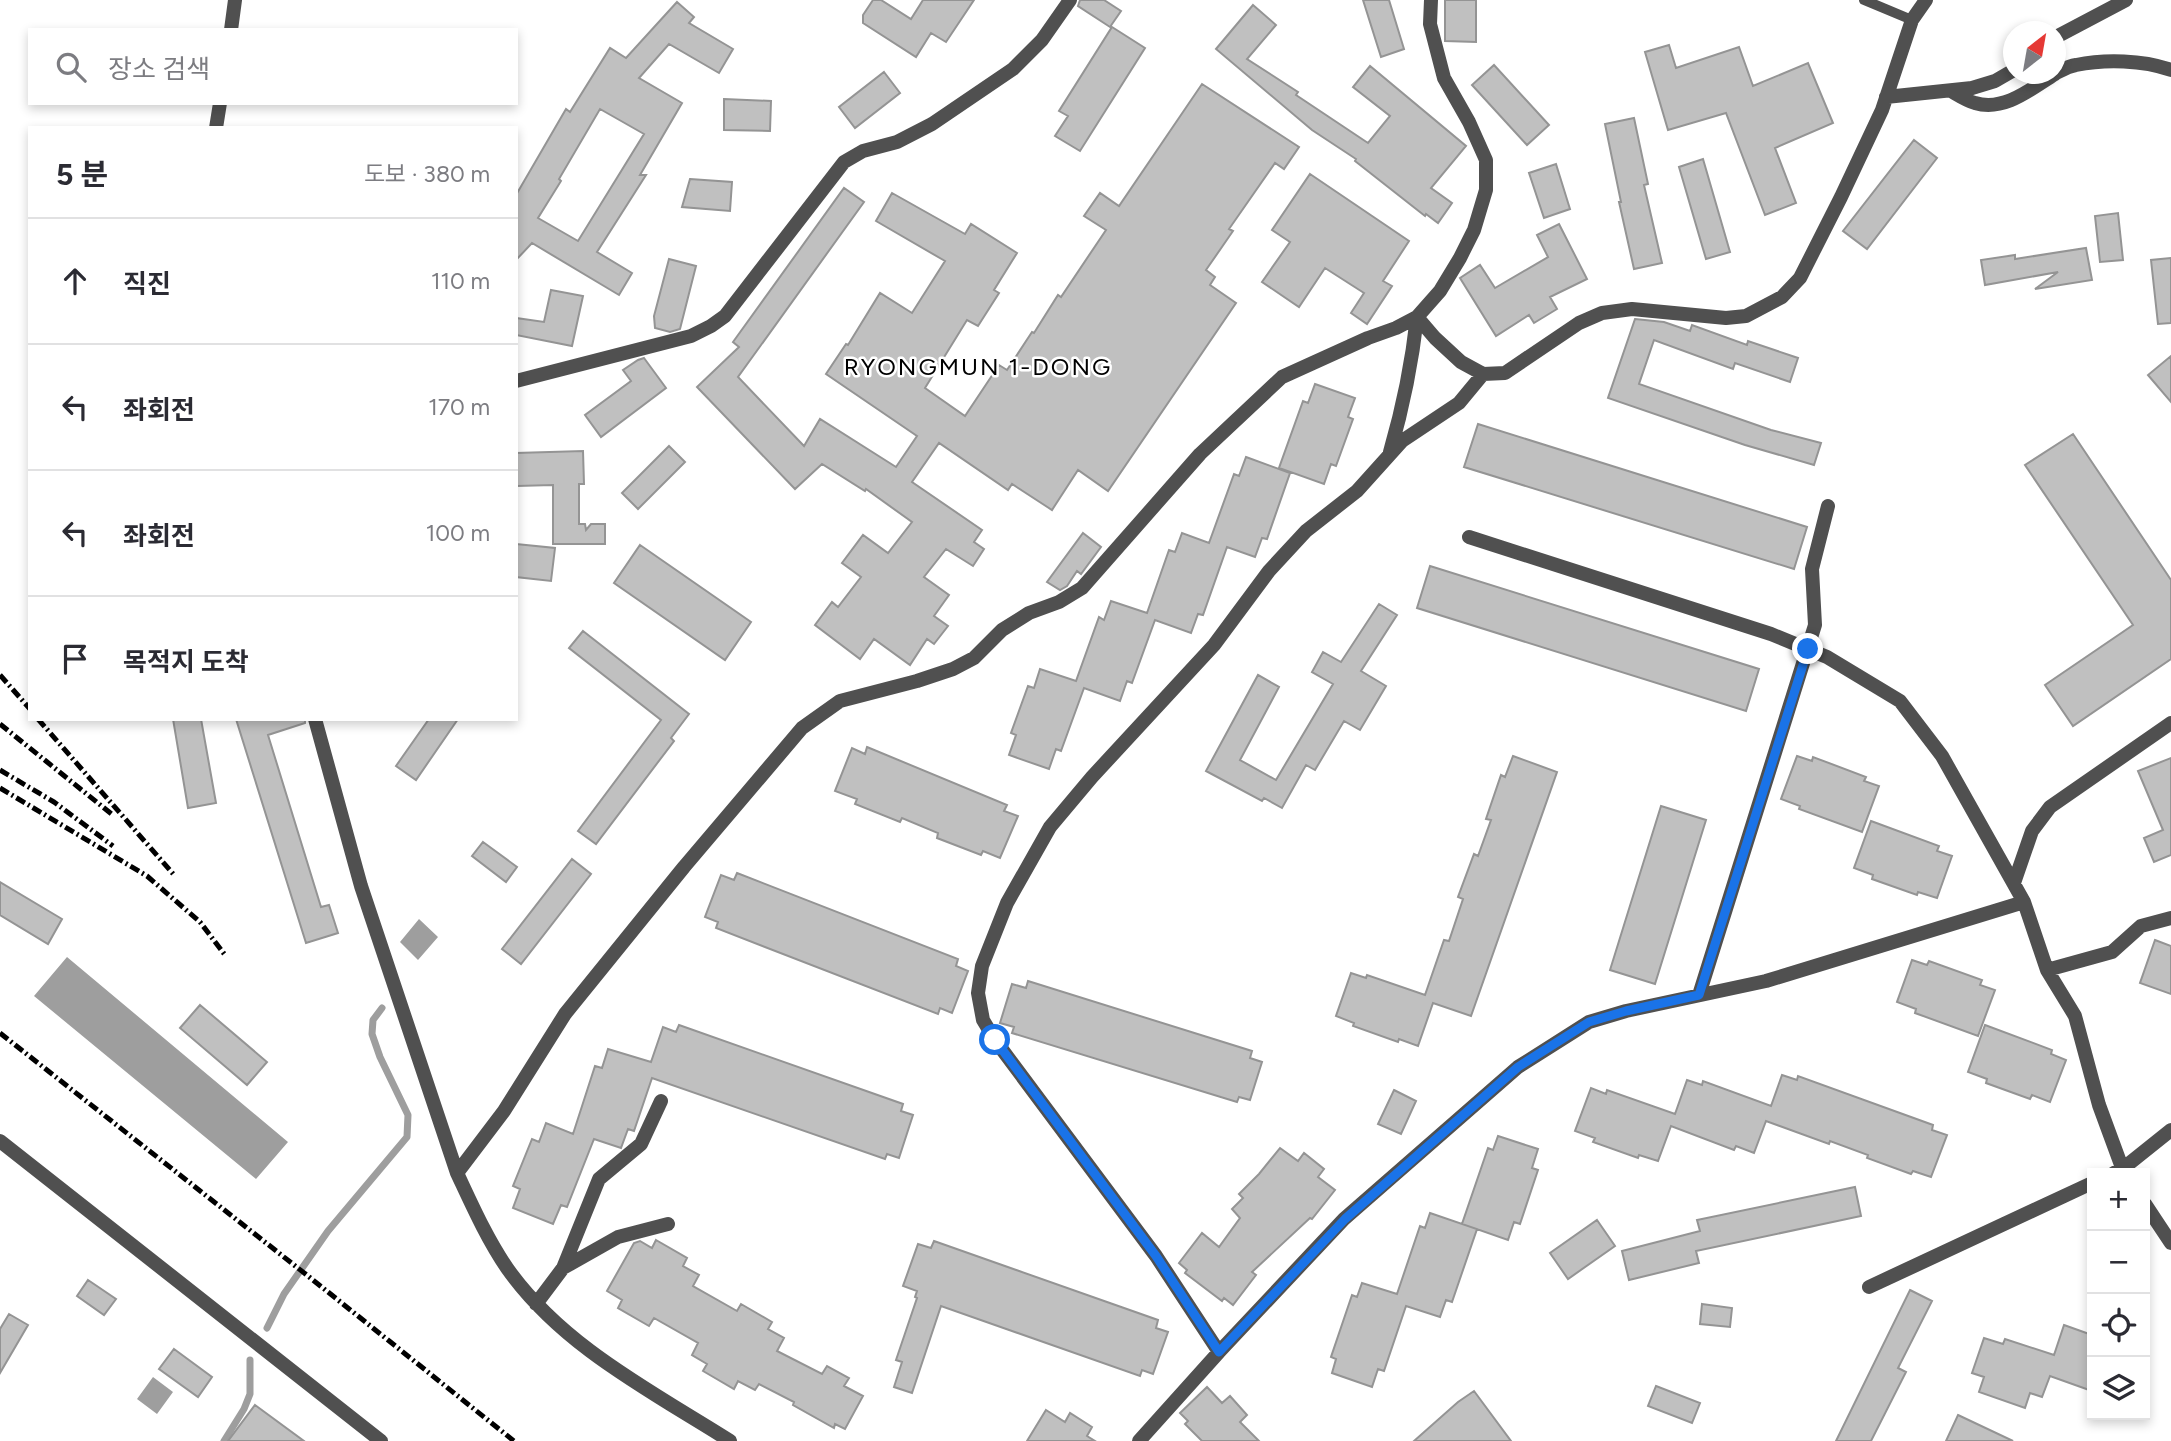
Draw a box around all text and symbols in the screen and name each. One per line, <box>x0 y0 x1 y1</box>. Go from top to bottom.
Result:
north arrow <box>2003 21 2066 84</box>
search box <box>28 28 518 105</box>
icon: search <box>52 48 90 86</box>
text: 장소 검색 <box>108 53 210 85</box>
text: 5 분 <box>56 156 108 193</box>
text: 도보 · 380 m <box>364 160 490 188</box>
icon: ahead <box>56 262 94 300</box>
text: 110 m <box>431 267 490 295</box>
text: 직진 <box>123 268 171 300</box>
district label: RYONGMUN 1-DONG <box>844 352 1112 381</box>
icon: left <box>56 388 94 426</box>
text: 170 m <box>428 393 490 421</box>
text: 좌회전 <box>123 394 195 426</box>
icon: left <box>56 514 94 552</box>
text: 100 m <box>426 519 490 547</box>
text: 좌회전 <box>123 520 195 552</box>
route end <box>1792 633 1823 664</box>
icon: arrive <box>56 640 94 678</box>
text: 목적지 도착 <box>123 646 249 678</box>
route start <box>979 1024 1010 1055</box>
map controls <box>2087 1168 2150 1420</box>
button: + <box>2087 1168 2150 1231</box>
button: − <box>2087 1231 2150 1294</box>
button: locate <box>2087 1294 2150 1357</box>
button: layers <box>2087 1357 2150 1420</box>

